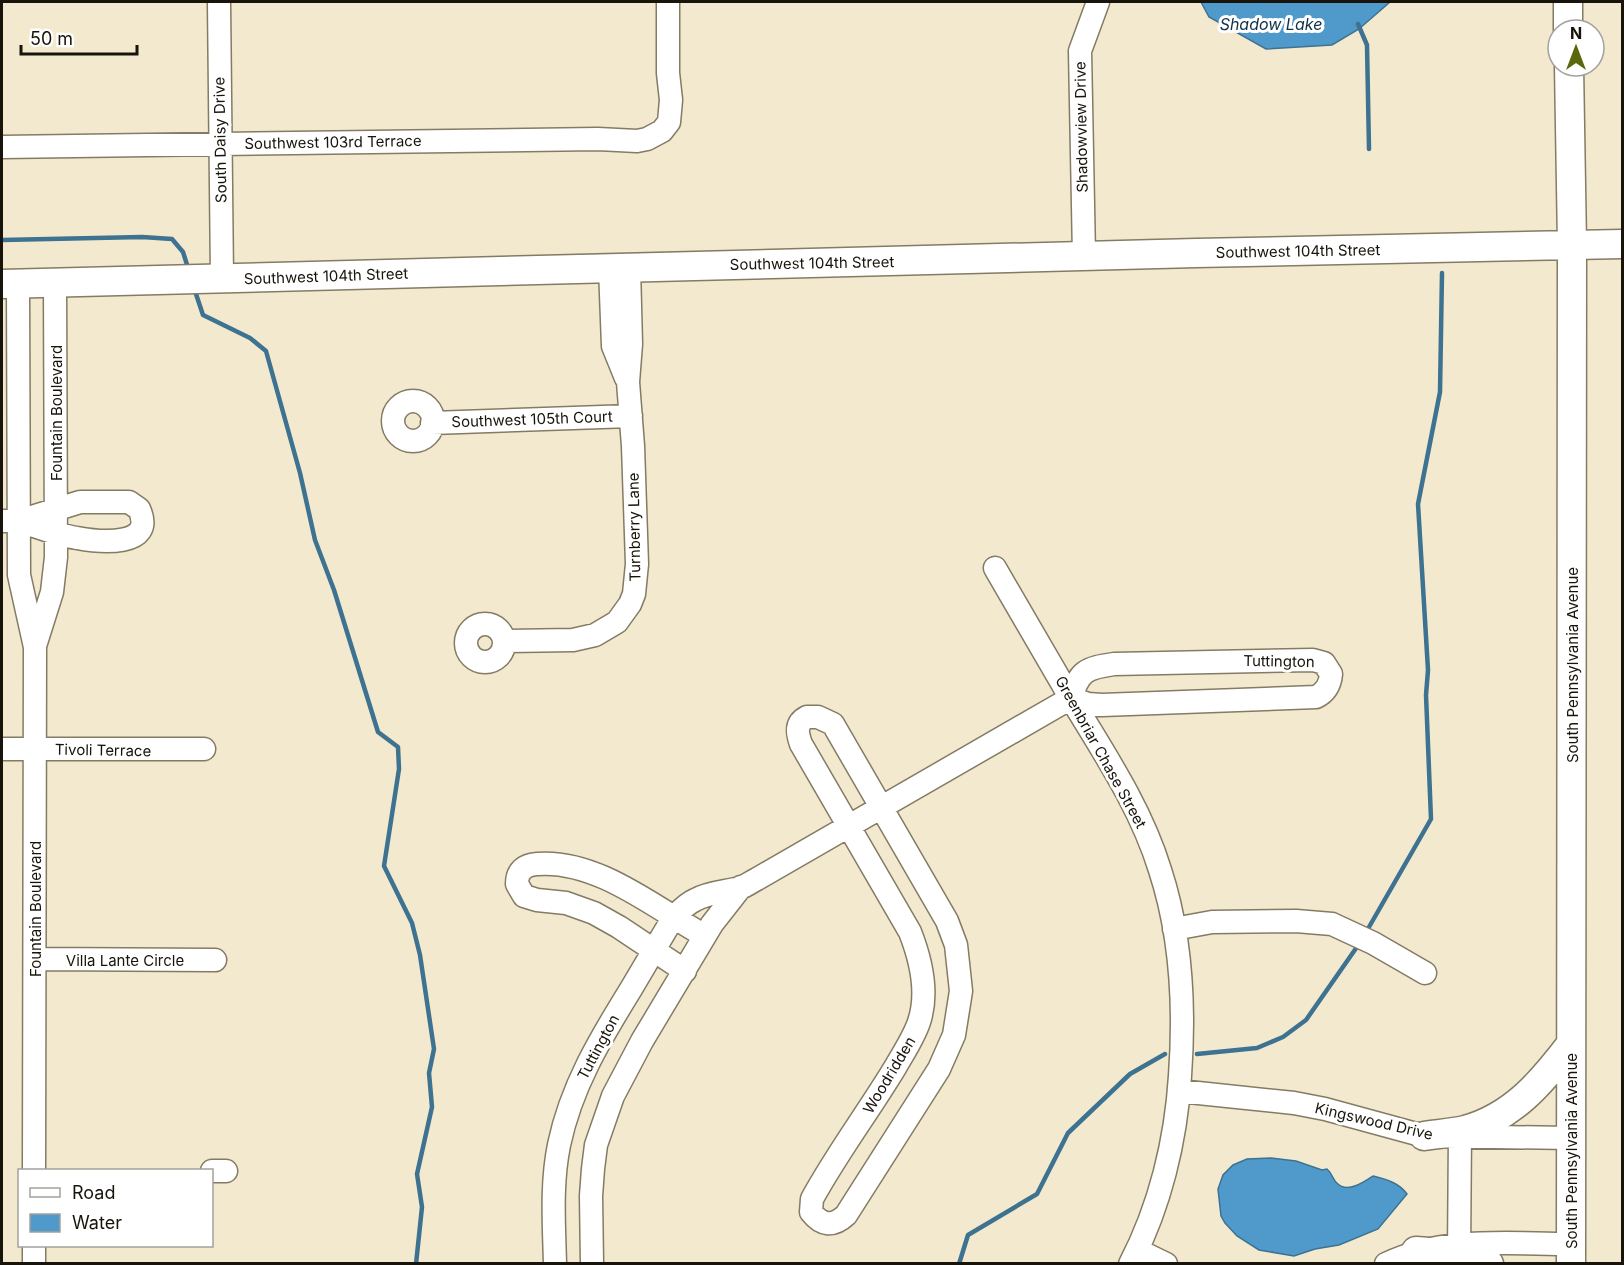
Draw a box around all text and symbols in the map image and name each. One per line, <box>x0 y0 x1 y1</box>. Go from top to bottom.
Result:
water label: Shadow Lake <box>1220 14 1322 34</box>
scale bar <box>21 18 136 56</box>
north arrow <box>1546 18 1606 78</box>
text: N <box>1570 23 1582 43</box>
text: 50 m <box>30 28 73 49</box>
street label: Shadowview Drive <box>1070 61 1092 193</box>
street label: South Daisy Drive <box>209 77 231 203</box>
street label: Southwest 103rd Terrace <box>244 131 422 153</box>
street label: Southwest 104th Street <box>1216 240 1381 262</box>
street label: Southwest 104th Street <box>730 252 895 274</box>
street label: Southwest 104th Street <box>243 264 409 288</box>
street label: Fountain Boulevard <box>47 345 66 481</box>
street label: Southwest 105th Court <box>451 407 613 431</box>
street label: Turnberry Lane <box>624 472 644 582</box>
street label: South Pennsylvania Avenue <box>1563 567 1582 763</box>
street label: Tuttington <box>1243 651 1315 671</box>
street label: Greenbriar Chase Street <box>1051 672 1151 832</box>
street label: Tivoli Terrace <box>55 740 151 760</box>
street label: Fountain Boulevard <box>26 841 45 977</box>
street label: Villa Lante Circle <box>66 951 184 970</box>
street label: Tuttington <box>573 1011 623 1083</box>
street label: Woodridden <box>859 1033 919 1117</box>
street label: South Pennsylvania Avenue <box>1562 1053 1581 1249</box>
street label: Kingswood Drive <box>1313 1098 1435 1144</box>
legend <box>18 1169 213 1247</box>
text: Road <box>72 1182 115 1203</box>
text: Water <box>72 1212 122 1233</box>

